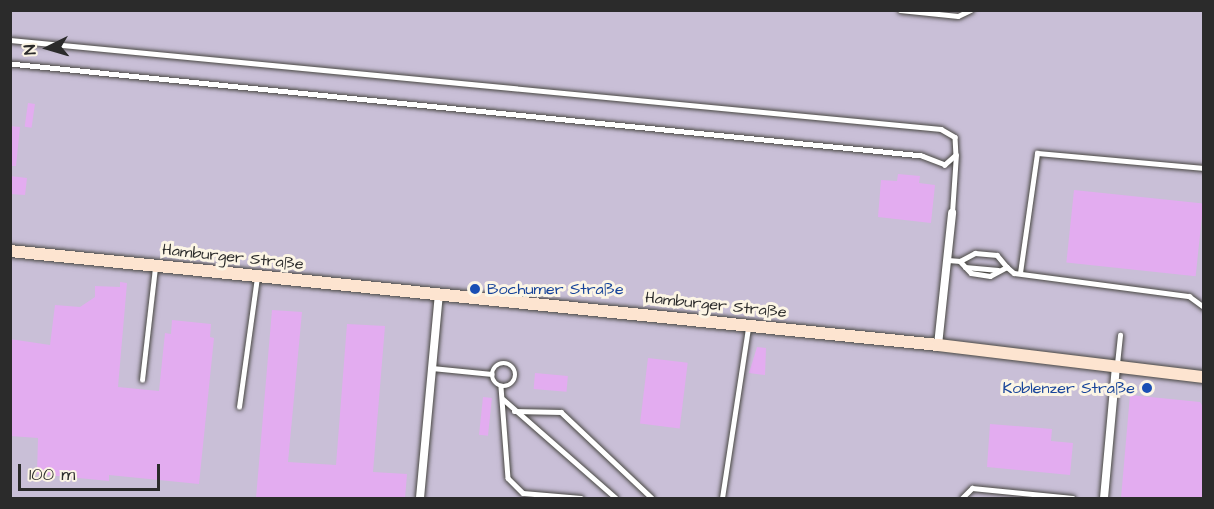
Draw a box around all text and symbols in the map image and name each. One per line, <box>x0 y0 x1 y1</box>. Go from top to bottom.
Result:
north arrow <box>18 18 78 78</box>
text: N <box>19 44 41 56</box>
street label: Hamburger Straße <box>161 240 305 274</box>
place label: Bochumer Straße <box>487 279 624 299</box>
marker: Bochumer Straße <box>468 282 482 296</box>
street label: Hamburger Straße <box>644 288 788 322</box>
place label: Koblenzer Straße <box>1003 378 1135 398</box>
marker: Koblenzer Straße <box>1140 381 1154 395</box>
scale bar <box>21 452 164 490</box>
text: 100 m <box>29 462 75 487</box>

